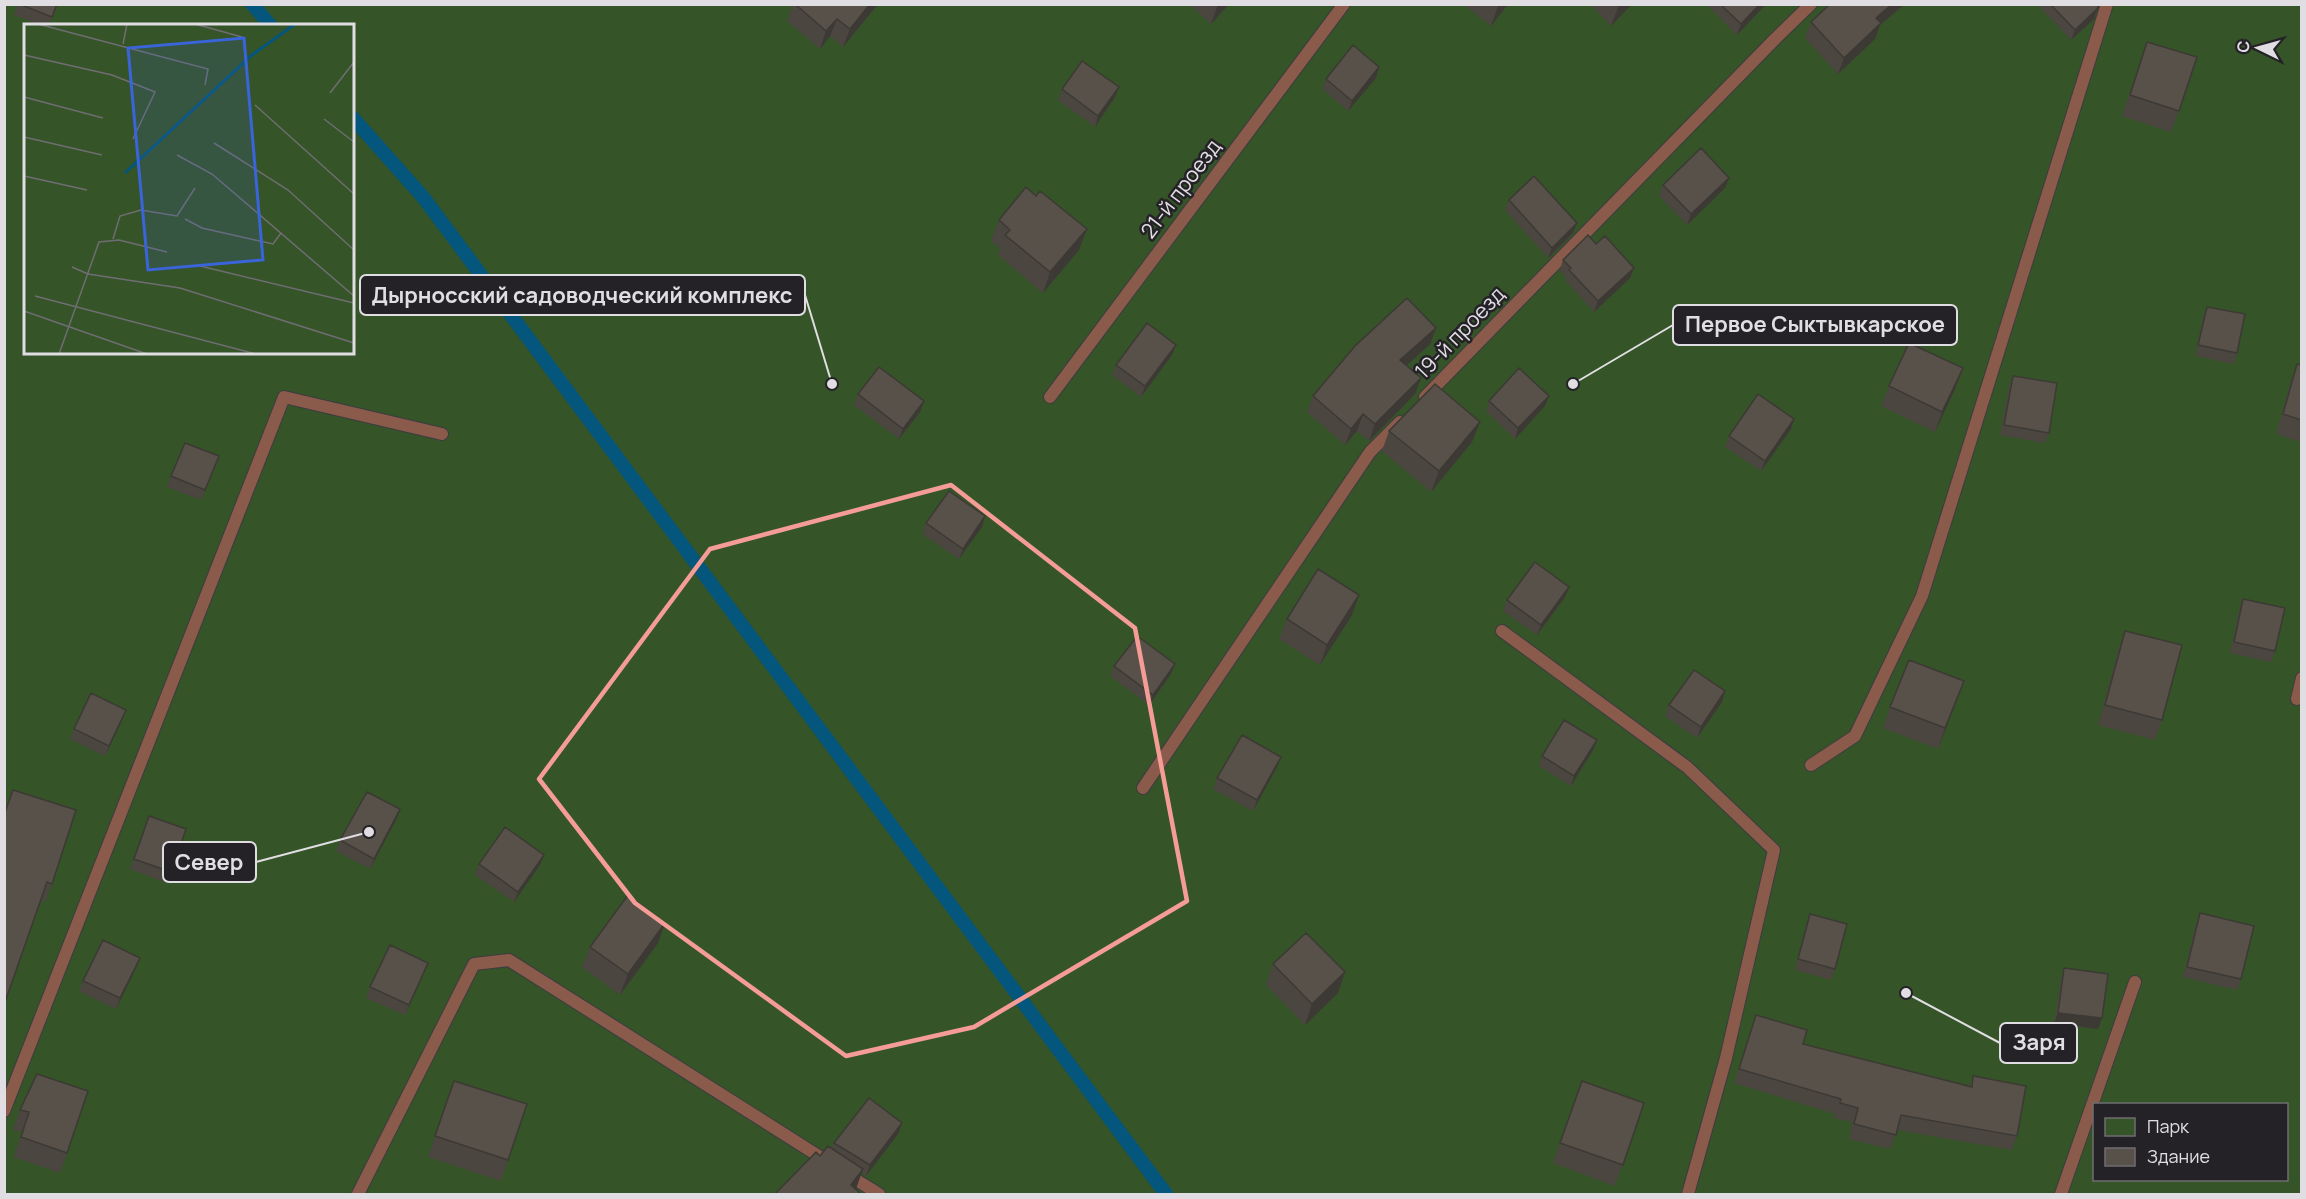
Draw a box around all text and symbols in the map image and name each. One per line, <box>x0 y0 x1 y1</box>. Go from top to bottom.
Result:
north arrow <box>2228 18 2288 78</box>
inset map <box>24 24 354 354</box>
text: С <box>2232 40 2255 54</box>
street label: 21-й проезд <box>1134 133 1227 244</box>
callout: Дырносский садоводческий комплекс <box>360 275 805 315</box>
text: Дырносский садоводческий комплекс <box>371 280 793 310</box>
street label: 19-й проезд <box>1408 280 1510 384</box>
callout: Первое Сыктывкарское <box>1673 305 1957 345</box>
text: Первое Сыктывкарское <box>1685 309 1945 339</box>
callout: Север <box>163 842 256 882</box>
text: Север <box>175 847 243 877</box>
callout: Заря <box>2000 1023 2077 1063</box>
text: Заря <box>2012 1027 2066 1057</box>
legend <box>2093 1103 2288 1181</box>
text: Парк <box>2147 1114 2190 1138</box>
text: Здание <box>2147 1144 2210 1168</box>

